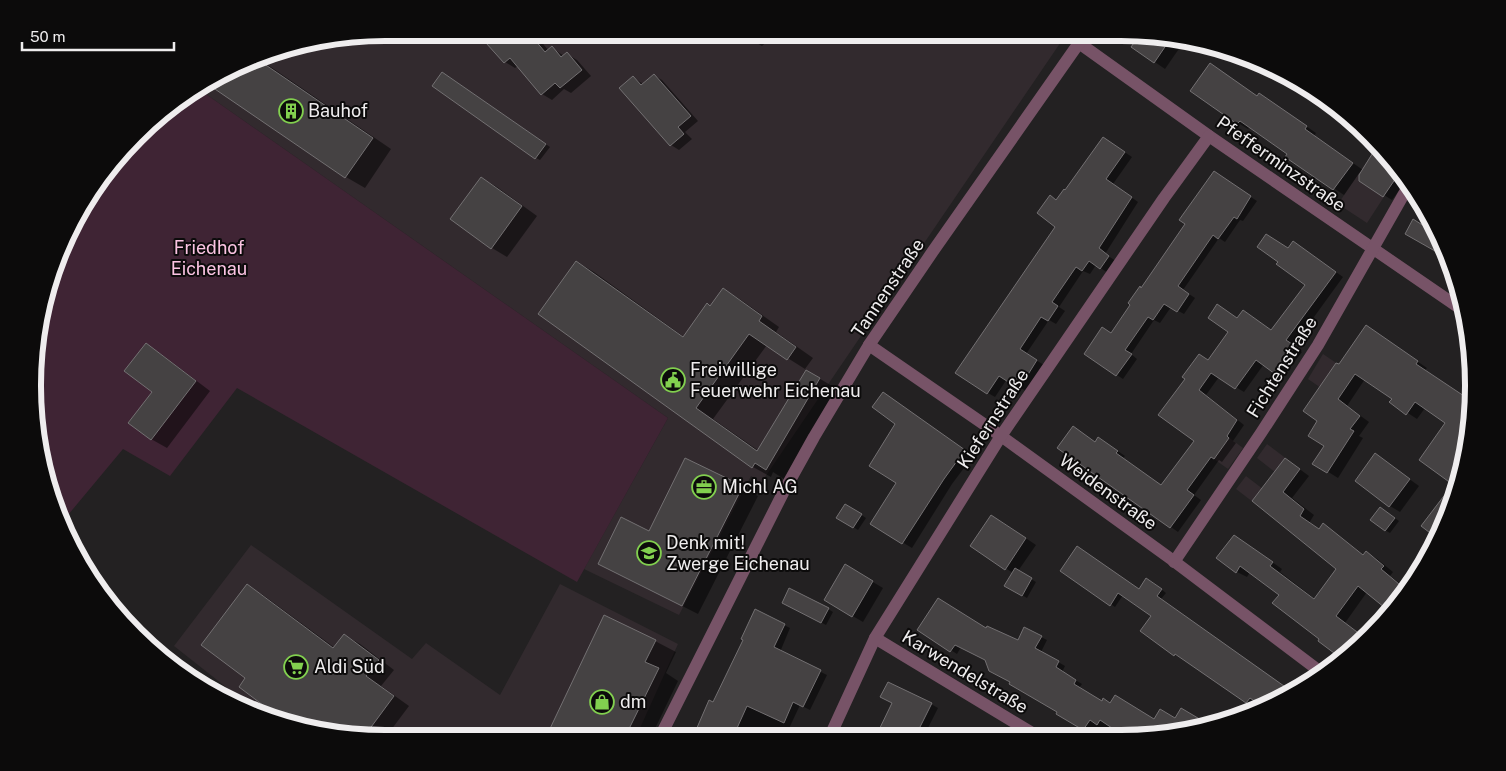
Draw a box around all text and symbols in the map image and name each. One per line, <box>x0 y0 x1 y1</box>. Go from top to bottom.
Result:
scale bar <box>22 20 175 52</box>
text: 50 m <box>30 28 65 45</box>
building icon: Bauhof <box>278 98 304 124</box>
place label: Bauhof <box>308 100 368 121</box>
street label: Pfefferminzstraße <box>1213 111 1350 216</box>
street label: Tannenstraße <box>847 235 928 341</box>
park label: Friedhof Eichenau <box>171 237 247 279</box>
street label: Fichtenstraße <box>1242 312 1321 421</box>
place label: Freiwillige Feuerwehr Eichenau <box>690 359 861 401</box>
street label: Kiefernstraße <box>953 365 1033 472</box>
public building icon: Freiwillige Feuerwehr Eichenau <box>660 367 686 393</box>
street label: Weidenstraße <box>1055 449 1161 534</box>
office icon: Michl AG <box>691 474 717 500</box>
place label: Michl AG <box>722 476 798 497</box>
place label: Denk mit! Zwerge Eichenau <box>666 532 810 574</box>
school or university icon: Denk mit! Zwerge Eichenau <box>636 540 662 566</box>
street label: Karwendelstraße <box>898 626 1032 717</box>
supermarket icon: Aldi Süd <box>283 654 309 680</box>
place label: Aldi Süd <box>314 656 385 677</box>
shop icon: dm <box>589 689 615 715</box>
place label: dm <box>620 691 646 712</box>

